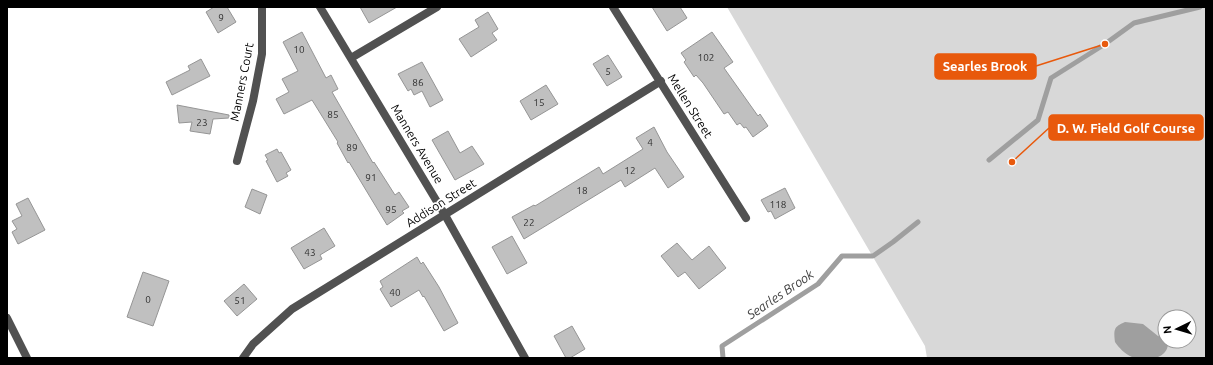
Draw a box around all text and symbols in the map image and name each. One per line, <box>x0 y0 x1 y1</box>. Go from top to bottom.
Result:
house number: 9 <box>218 12 224 23</box>
street label: Manners Court <box>228 41 256 122</box>
house number: 10 <box>293 44 305 55</box>
house number: 102 <box>698 52 714 63</box>
callout: Searles Brook <box>935 54 1036 79</box>
text: Searles Brook <box>943 59 1028 73</box>
house number: 5 <box>605 66 611 77</box>
street label: Mellen Street <box>666 71 715 140</box>
house number: 86 <box>412 77 424 88</box>
house number: 15 <box>533 97 545 108</box>
street label: Manners Avenue <box>389 102 446 186</box>
house number: 85 <box>327 109 339 120</box>
callout: D. W. Field Golf Course <box>1049 115 1203 140</box>
house number: 23 <box>196 117 208 128</box>
text: D. W. Field Golf Course <box>1057 121 1195 135</box>
house number: 4 <box>647 137 653 148</box>
house number: 89 <box>346 142 358 153</box>
house number: 12 <box>624 165 636 176</box>
house number: 91 <box>365 172 377 183</box>
street label: Addison Street <box>403 176 478 229</box>
house number: 18 <box>576 185 588 196</box>
house number: 118 <box>770 199 787 210</box>
house number: 95 <box>385 204 397 215</box>
house number: 22 <box>523 217 535 228</box>
house number: 43 <box>304 247 316 258</box>
water label: Searles Brook <box>743 266 816 322</box>
house number: 40 <box>389 287 401 298</box>
house number: 0 <box>145 294 151 305</box>
house number: 51 <box>234 295 246 306</box>
north arrow <box>1157 309 1197 349</box>
text: N <box>1161 325 1173 334</box>

